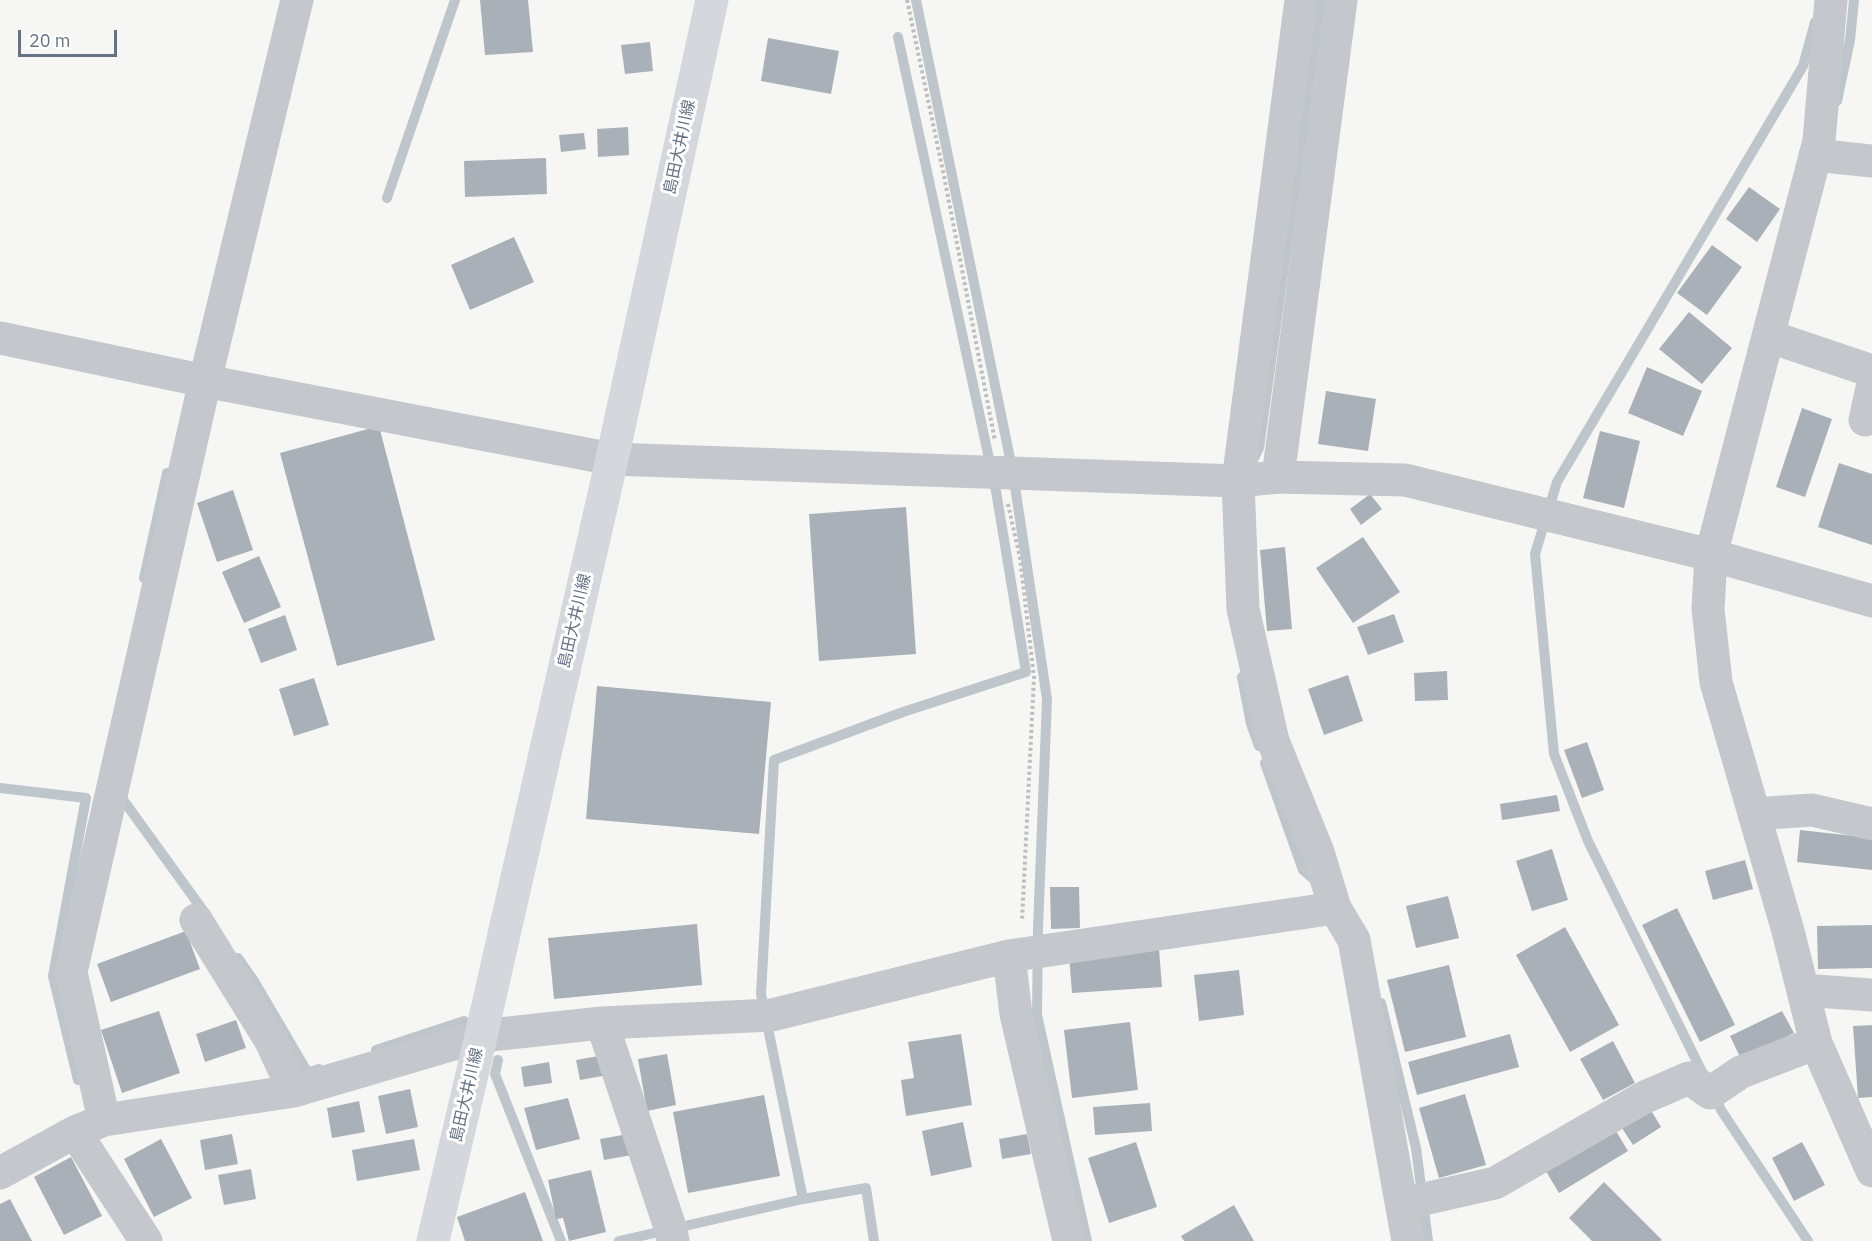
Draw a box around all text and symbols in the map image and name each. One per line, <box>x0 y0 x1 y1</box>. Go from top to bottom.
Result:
scale bar <box>21 18 120 56</box>
text: 20 m <box>29 29 71 52</box>
street label: 島田大井川線 <box>661 98 699 196</box>
street label: 島田大井川線 <box>555 572 595 670</box>
street label: 島田大井川線 <box>447 1046 487 1144</box>

